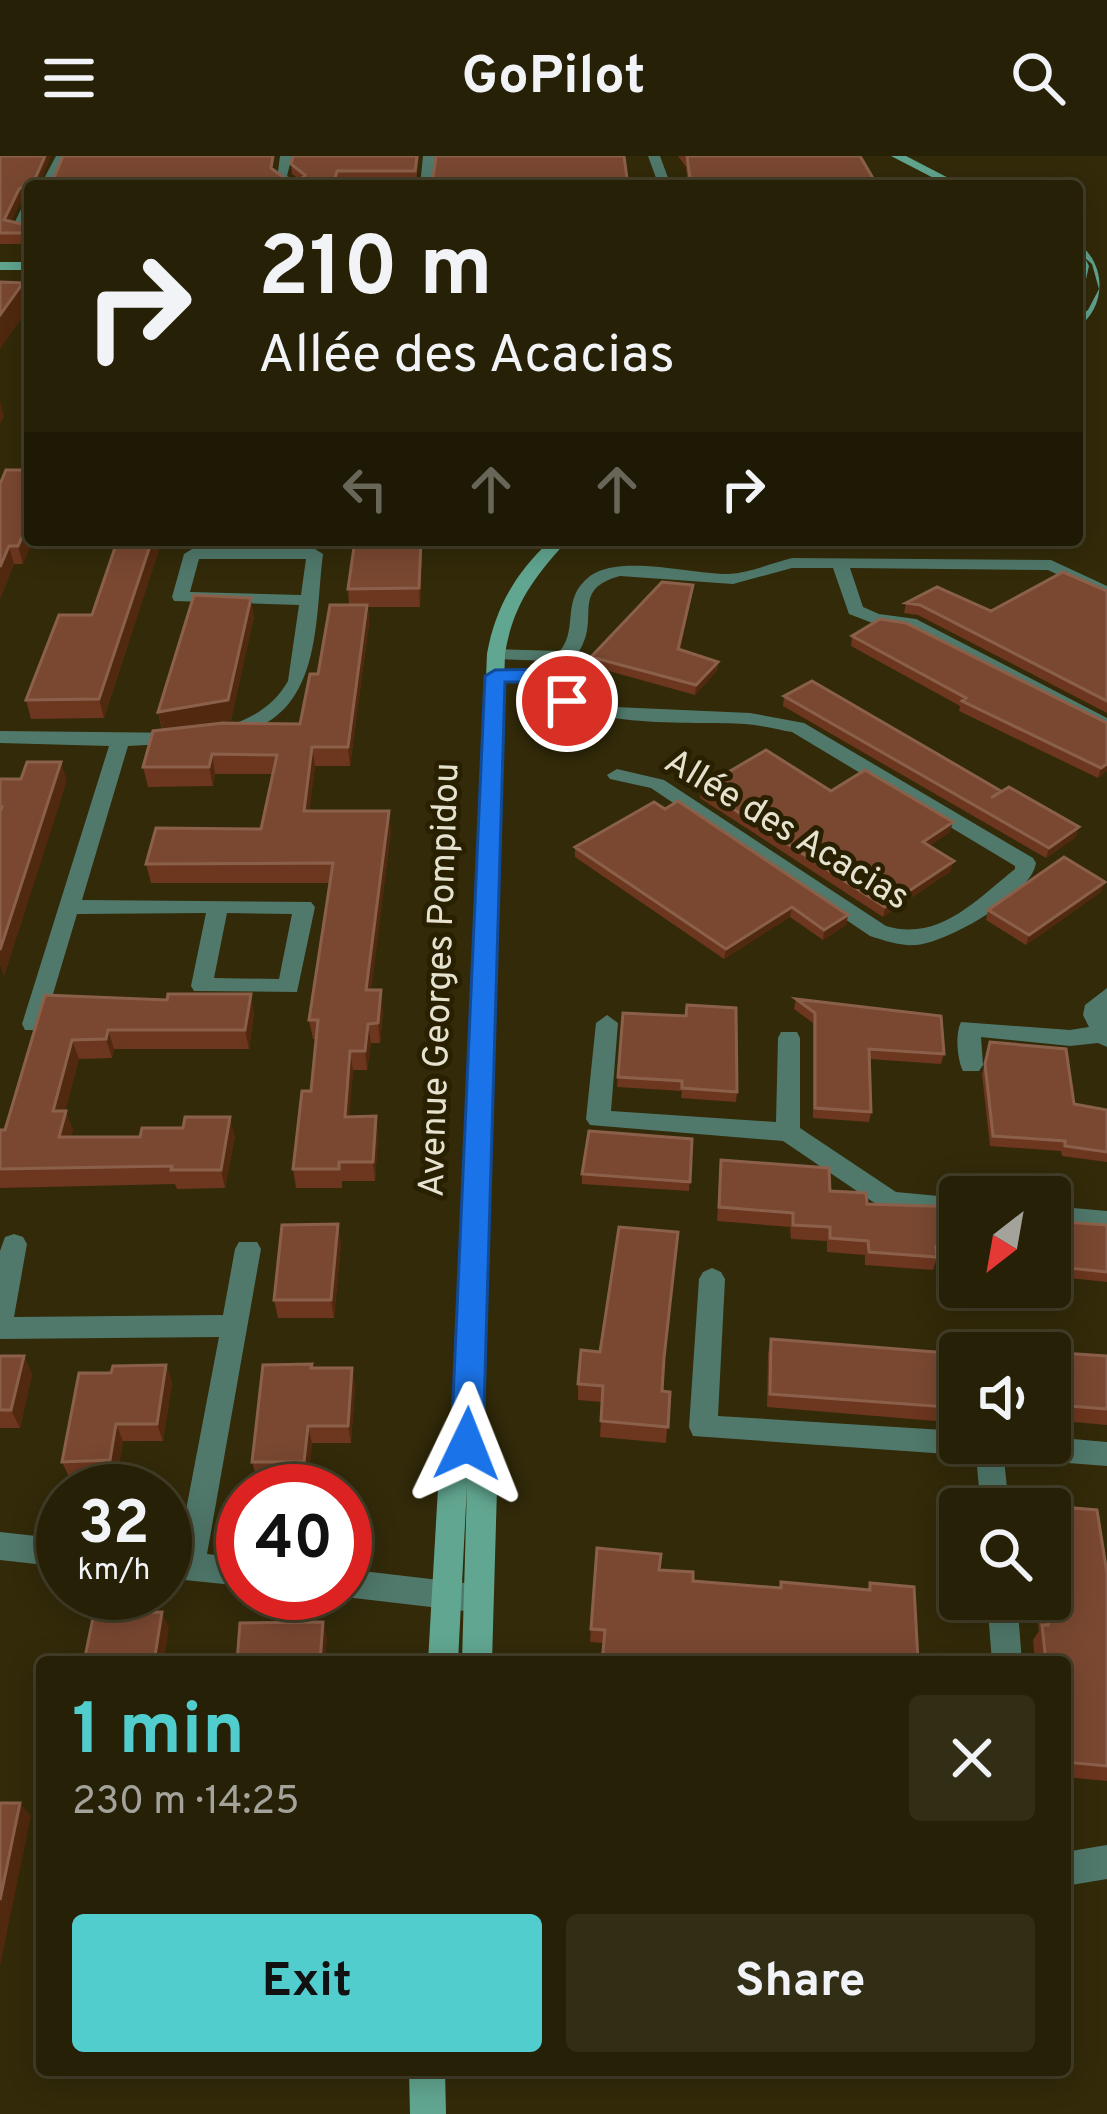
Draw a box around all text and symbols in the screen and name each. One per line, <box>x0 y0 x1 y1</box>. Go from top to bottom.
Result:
text: GoPilot <box>461 44 646 113</box>
icon: menu <box>36 45 102 111</box>
icon: search <box>1005 45 1071 111</box>
text: 210 m <box>258 219 493 325</box>
icon: right <box>60 228 216 384</box>
text: Allée des Acacias <box>258 323 675 392</box>
icon: left <box>332 456 398 522</box>
icon: ahead <box>458 456 524 522</box>
icon: ahead <box>584 456 650 522</box>
icon: right <box>710 456 776 522</box>
pin <box>516 650 618 752</box>
icon: arrive <box>534 668 600 734</box>
street label: Allée des Acacias <box>655 740 917 922</box>
street label: Avenue Georges Pompidou <box>410 762 472 1198</box>
north arrow <box>939 1176 1071 1308</box>
map controls <box>939 1176 1071 1620</box>
button: sound <box>939 1332 1071 1464</box>
position arrow <box>404 1381 530 1507</box>
speed limit sign: 40 <box>216 1464 372 1620</box>
button: search <box>939 1488 1071 1620</box>
text: 32 <box>78 1489 150 1565</box>
text: km/h <box>78 1553 150 1590</box>
text: 1 min <box>72 1688 245 1780</box>
button: close <box>909 1695 1035 1821</box>
text: 230 m · 14:25 <box>72 1779 299 1828</box>
button: Exit <box>72 1914 542 2052</box>
button: Share <box>566 1914 1035 2052</box>

